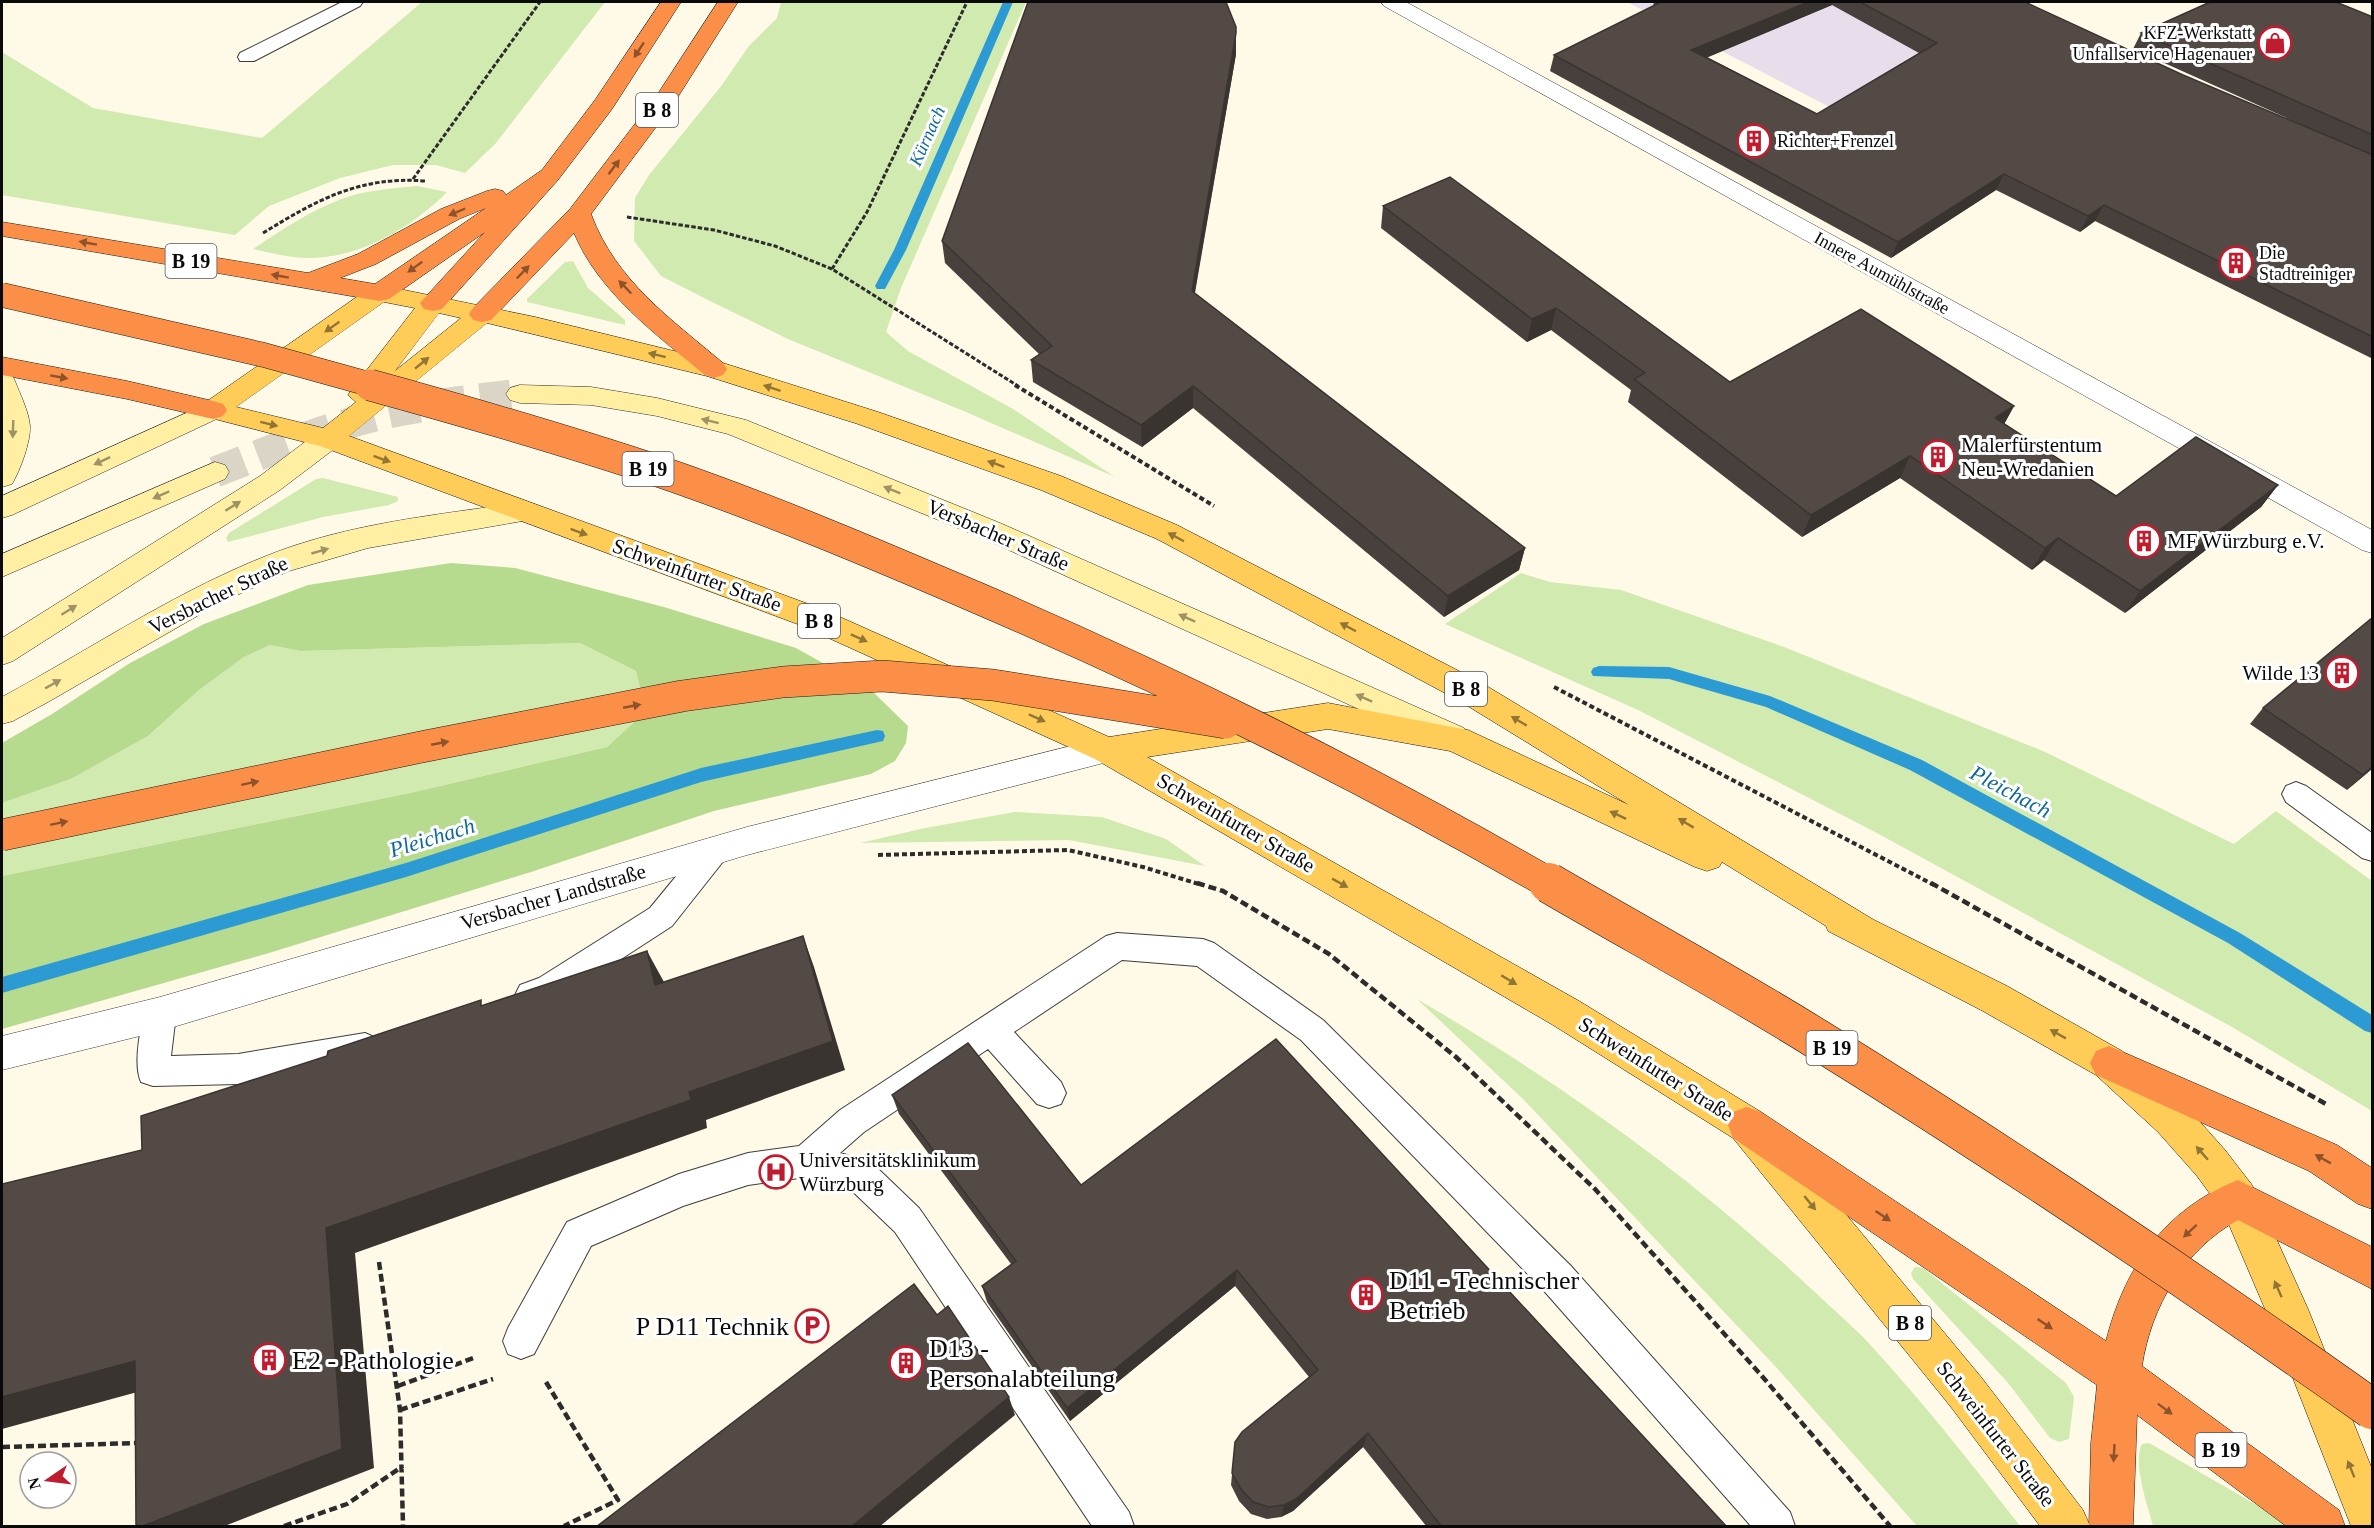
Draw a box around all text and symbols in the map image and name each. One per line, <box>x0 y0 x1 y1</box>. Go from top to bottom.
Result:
place label: KFZ-Werkstatt Unfallservice Hagenauer <box>2073 23 2252 64</box>
shop icon: KFZ-Werkstatt Unfallservice Hagenauer <box>2257 25 2293 61</box>
one-way arrow <box>634 42 645 59</box>
road number: B 8 <box>636 93 678 127</box>
water label: Kürnach <box>905 103 949 170</box>
building icon: Richter+Frenzel <box>1736 123 1772 159</box>
place label: Richter+Frenzel <box>1777 131 1894 151</box>
one-way arrow <box>607 159 620 175</box>
one-way arrow <box>447 207 465 217</box>
street label: Innere Aumühlstraße <box>1811 228 1953 318</box>
one-way arrow <box>79 239 98 248</box>
place label: Die Stadtreiniger <box>2259 243 2352 284</box>
road number: B 19 <box>166 244 216 278</box>
building icon: Die Stadtreiniger <box>2218 245 2254 281</box>
one-way arrow <box>408 261 423 273</box>
one-way arrow <box>516 265 529 280</box>
one-way arrow <box>271 271 290 280</box>
one-way arrow <box>618 281 632 295</box>
one-way arrow <box>324 321 340 333</box>
one-way arrow <box>648 350 667 360</box>
one-way arrow <box>414 356 430 369</box>
one-way arrow <box>50 373 69 382</box>
one-way arrow <box>763 382 781 392</box>
one-way arrow <box>701 415 720 425</box>
one-way arrow <box>9 420 18 439</box>
one-way arrow <box>260 420 279 430</box>
place label: Malerfürstentum Neu-Wredanien <box>1961 433 2102 481</box>
building icon: Malerfürstentum Neu-Wredanien <box>1920 439 1956 475</box>
road number: B 19 <box>622 452 674 486</box>
one-way arrow <box>374 455 392 465</box>
one-way arrow <box>94 456 111 465</box>
one-way arrow <box>987 458 1005 468</box>
one-way arrow <box>883 485 901 495</box>
one-way arrow <box>152 490 170 500</box>
street label: Versbacher Straße <box>923 494 1073 576</box>
one-way arrow <box>225 501 241 512</box>
building icon: MF Würzburg e.V. <box>2126 523 2162 559</box>
one-way arrow <box>570 527 588 537</box>
place label: MF Würzburg e.V. <box>2167 529 2325 553</box>
one-way arrow <box>1167 532 1185 542</box>
street label: Schweinfurter Straße <box>609 533 785 617</box>
one-way arrow <box>312 546 330 555</box>
street label: Versbacher Straße <box>144 551 292 639</box>
road number: B 8 <box>798 604 840 638</box>
one-way arrow <box>61 605 77 616</box>
one-way arrow <box>1177 613 1195 623</box>
one-way arrow <box>1340 622 1357 632</box>
one-way arrow <box>850 634 867 643</box>
building icon: Wilde 13 <box>2324 655 2360 691</box>
place label: Wilde 13 <box>2242 661 2319 685</box>
road number: B 8 <box>1445 672 1487 706</box>
one-way arrow <box>45 679 62 689</box>
one-way arrow <box>1356 694 1373 703</box>
one-way arrow <box>623 701 642 710</box>
one-way arrow <box>1028 714 1045 723</box>
one-way arrow <box>1511 716 1527 727</box>
one-way arrow <box>431 738 450 747</box>
water label: Pleichach <box>1965 759 2055 823</box>
street label: Schweinfurter Straße <box>1153 768 1319 878</box>
one-way arrow <box>240 778 259 787</box>
one-way arrow <box>1610 811 1627 820</box>
water label: Pleichach <box>385 813 478 863</box>
one-way arrow <box>1678 817 1694 828</box>
one-way arrow <box>49 818 68 827</box>
street label: Versbacher Landstraße <box>457 859 649 935</box>
one-way arrow <box>1332 878 1349 888</box>
one-way arrow <box>1501 974 1517 985</box>
street label: Schweinfurter Straße <box>1574 1012 1738 1126</box>
one-way arrow <box>2049 1029 2066 1039</box>
road number: B 19 <box>1806 1031 1858 1065</box>
one-way arrow <box>2196 1146 2209 1161</box>
place label: Universitätsklinikum Würzburg <box>799 1148 976 1196</box>
hospital icon: Universitätsklinikum Würzburg <box>758 1154 794 1190</box>
one-way arrow <box>2314 1154 2331 1164</box>
one-way arrow <box>1804 1195 1816 1210</box>
one-way arrow <box>1874 1210 1890 1222</box>
one-way arrow <box>2183 1224 2198 1237</box>
place label: D11 - Technischer Betrieb <box>1389 1266 1580 1325</box>
building icon: D11 - Technischer Betrieb <box>1348 1277 1384 1313</box>
one-way arrow <box>2273 1279 2283 1297</box>
road number: B 8 <box>1889 1306 1931 1340</box>
parking icon: P D11 Technik <box>794 1308 830 1344</box>
place label: P D11 Technik <box>636 1312 789 1341</box>
one-way arrow <box>2036 1318 2052 1330</box>
place label: D13 - Personalabteilung <box>929 1334 1115 1393</box>
building icon: E2 - Pathologie <box>251 1342 287 1378</box>
building icon: D13 - Personalabteilung <box>888 1345 924 1381</box>
place label: E2 - Pathologie <box>292 1346 454 1375</box>
street label: Schweinfurter Straße <box>1932 1357 2060 1511</box>
one-way arrow <box>2157 1403 2173 1415</box>
road number: B 19 <box>2196 1433 2246 1467</box>
one-way arrow <box>2109 1444 2118 1463</box>
north arrow <box>18 1450 78 1510</box>
one-way arrow <box>2346 1460 2356 1478</box>
text: N <box>24 1475 44 1491</box>

